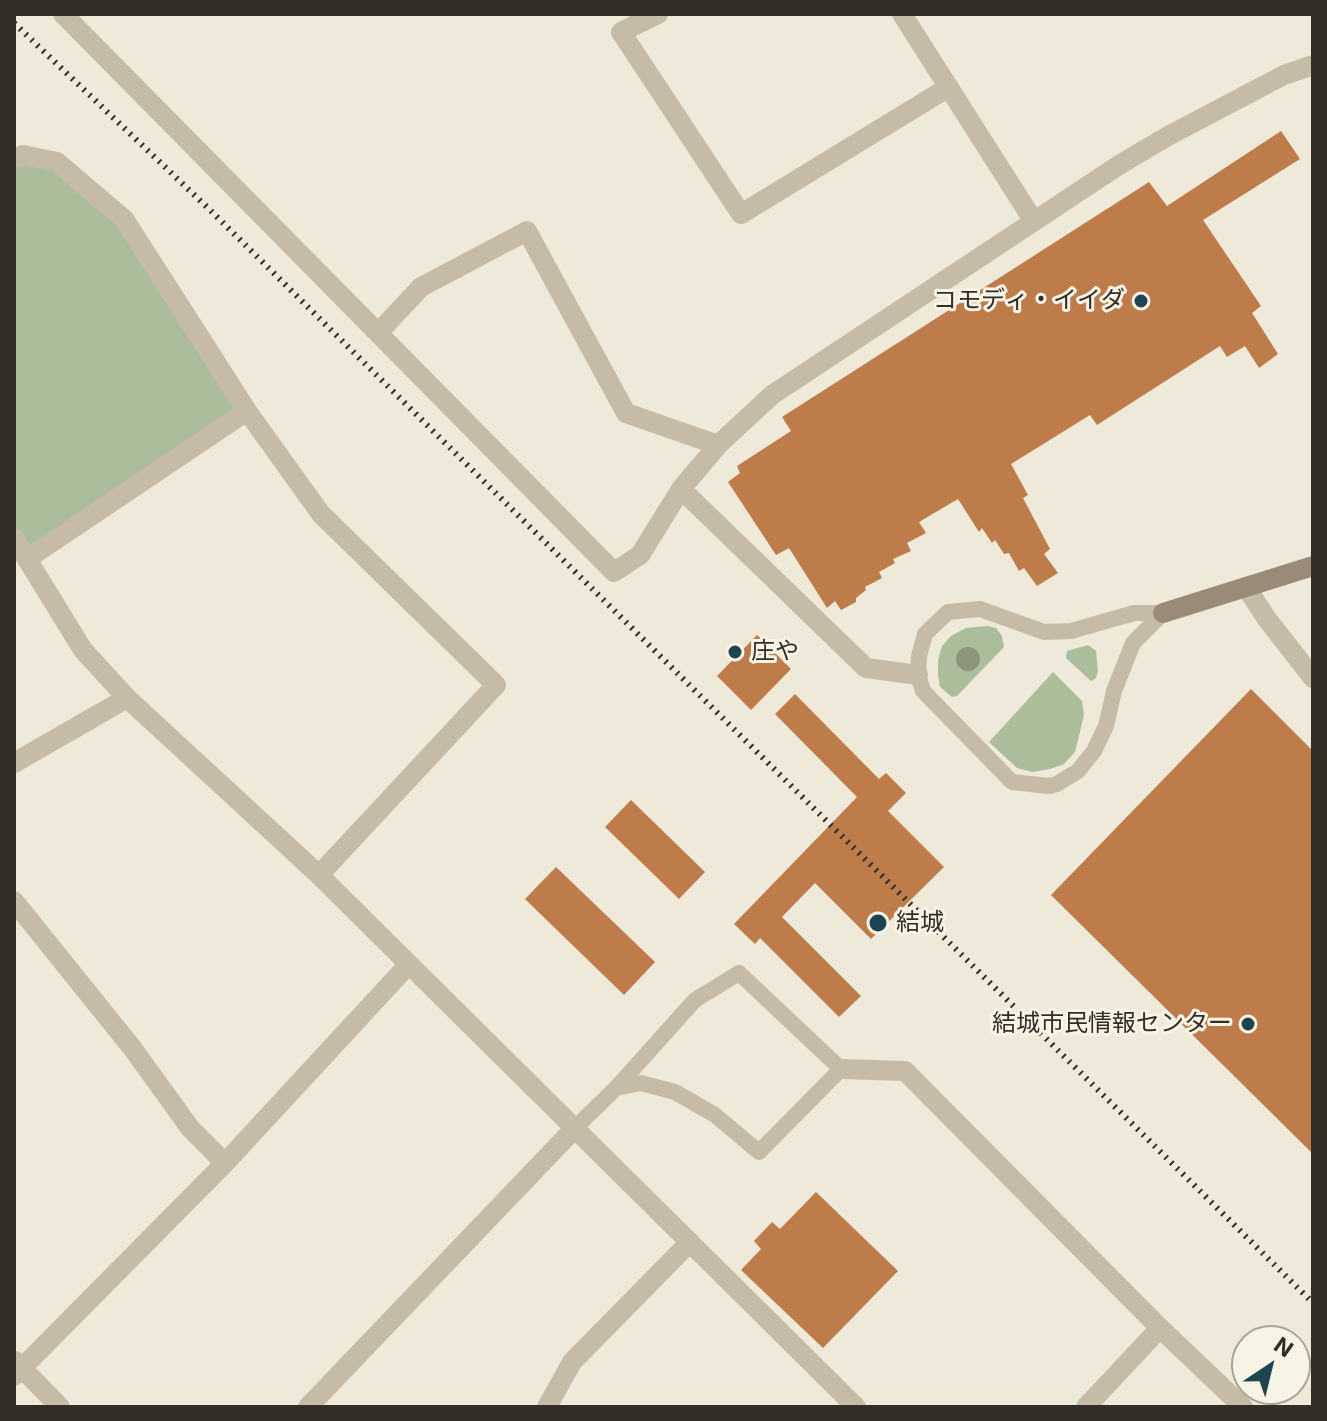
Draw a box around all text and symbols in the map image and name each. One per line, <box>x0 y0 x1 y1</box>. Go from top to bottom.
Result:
place label: コモディ・イイダ <box>933 287 1125 315</box>
marker: コモディ・イイダ <box>1132 292 1150 310</box>
place label: 庄や <box>751 638 799 666</box>
marker: 庄や <box>726 643 744 661</box>
place label: 結城 <box>896 909 944 937</box>
marker: 結城 <box>867 912 889 934</box>
place label: 結城市民情報センター <box>992 1010 1232 1038</box>
marker: 結城市民情報センター <box>1239 1015 1257 1033</box>
north arrow <box>1231 1325 1311 1405</box>
text: N <box>1269 1332 1298 1362</box>

